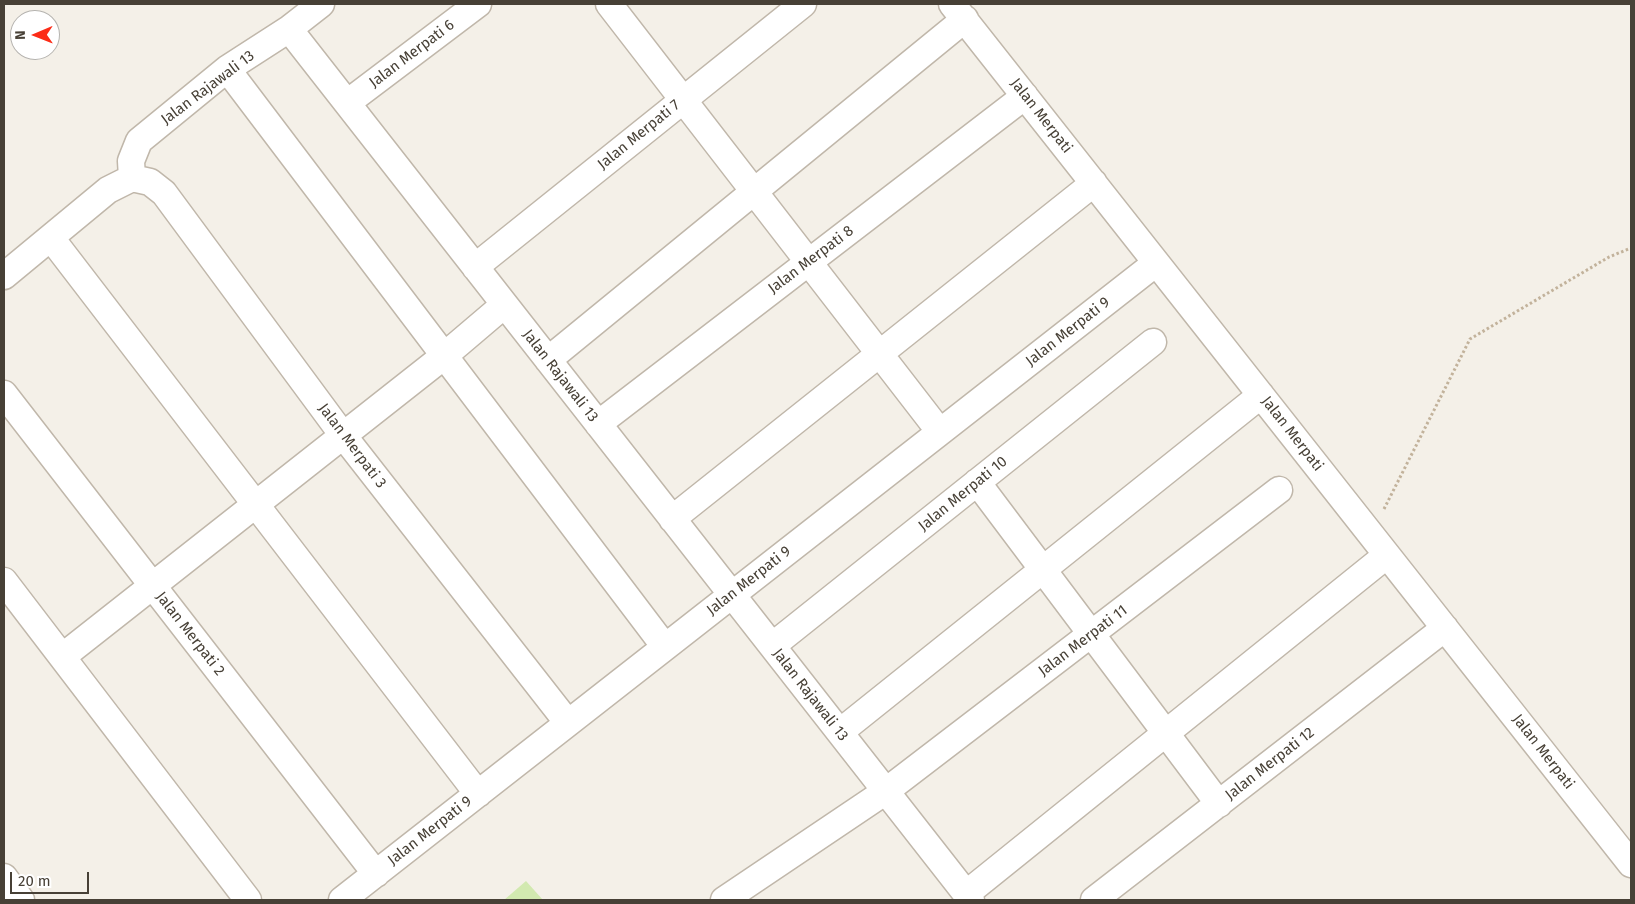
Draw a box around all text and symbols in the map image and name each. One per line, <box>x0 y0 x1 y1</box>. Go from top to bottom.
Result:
north arrow <box>10 10 60 60</box>
street label: Jalan Merpati 6 <box>366 16 458 92</box>
text: N <box>12 30 29 40</box>
street label: Jalan Rajawali 13 <box>158 47 258 129</box>
street label: Jalan Merpati <box>1006 75 1076 157</box>
street label: Jalan Merpati 7 <box>594 96 684 174</box>
street label: Jalan Merpati 8 <box>765 222 857 298</box>
street label: Jalan Merpati 9 <box>1022 294 1114 370</box>
street label: Jalan Rajawali 13 <box>518 326 602 426</box>
street label: Jalan Merpati <box>1257 393 1327 475</box>
street label: Jalan Merpati 3 <box>314 400 390 492</box>
street label: Jalan Merpati 10 <box>915 453 1011 535</box>
street label: Jalan Merpati 9 <box>703 543 795 619</box>
street label: Jalan Merpati 2 <box>152 588 228 680</box>
street label: Jalan Merpati 11 <box>1035 602 1131 680</box>
street label: Jalan Rajawali 13 <box>768 645 852 745</box>
street label: Jalan Merpati <box>1508 711 1578 793</box>
street label: Jalan Merpati 12 <box>1222 724 1318 804</box>
street label: Jalan Merpati 9 <box>384 793 476 869</box>
scale bar <box>12 862 91 894</box>
text: 20 m <box>18 872 51 890</box>

